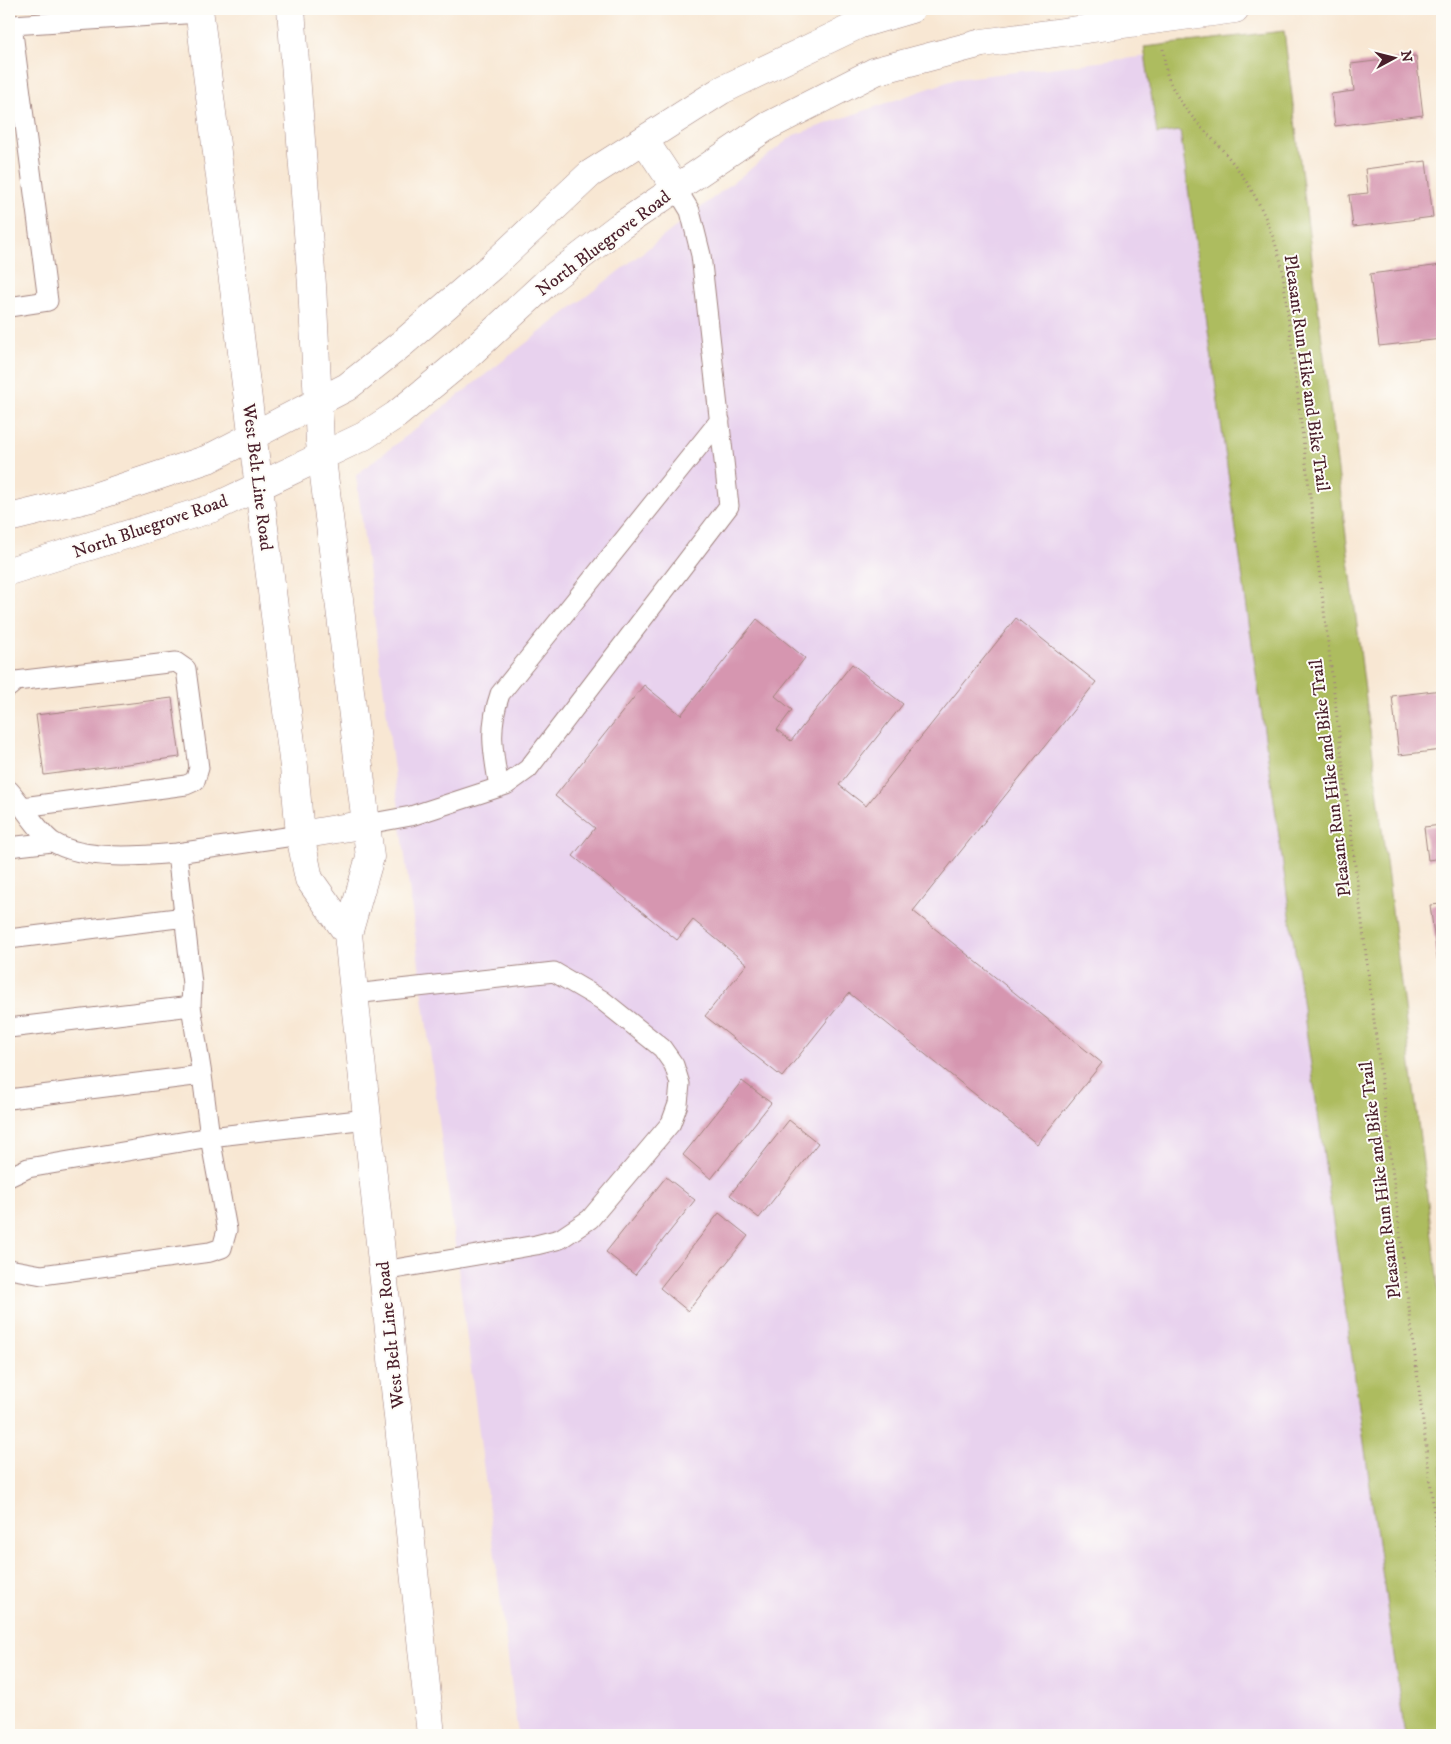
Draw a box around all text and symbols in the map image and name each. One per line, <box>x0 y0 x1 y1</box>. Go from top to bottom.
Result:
north arrow <box>1368 32 1418 82</box>
text: N <box>1396 50 1416 64</box>
street label: North Bluegrove Road <box>532 186 675 301</box>
street label: Pleasant Run Hike and Bike Trail <box>1278 253 1334 494</box>
street label: West Belt Line Road <box>237 401 277 552</box>
street label: North Bluegrove Road <box>70 490 231 564</box>
street label: Pleasant Run Hike and Bike Trail <box>1305 657 1356 898</box>
street label: Pleasant Run Hike and Bike Trail <box>1355 1059 1406 1300</box>
street label: West Belt Line Road <box>372 1260 410 1411</box>

